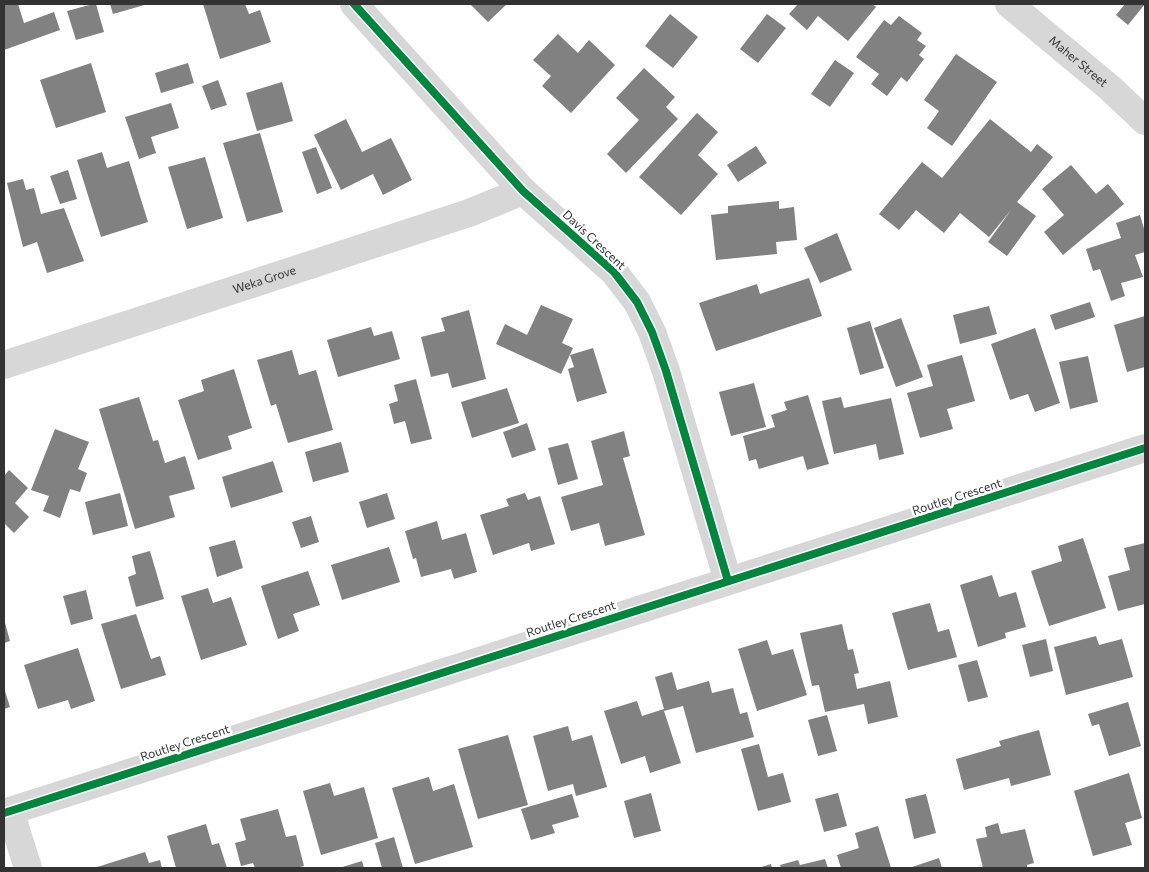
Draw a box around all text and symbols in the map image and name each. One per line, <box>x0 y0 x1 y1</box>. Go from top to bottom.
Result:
street label: Maher Street <box>1047 32 1111 89</box>
street label: Davis Crescent <box>560 207 629 272</box>
street label: Weka Grove <box>231 262 297 296</box>
street label: Routley Crescent <box>910 475 1003 517</box>
street label: Routley Crescent <box>524 597 617 639</box>
street label: Routley Crescent <box>138 721 231 763</box>

